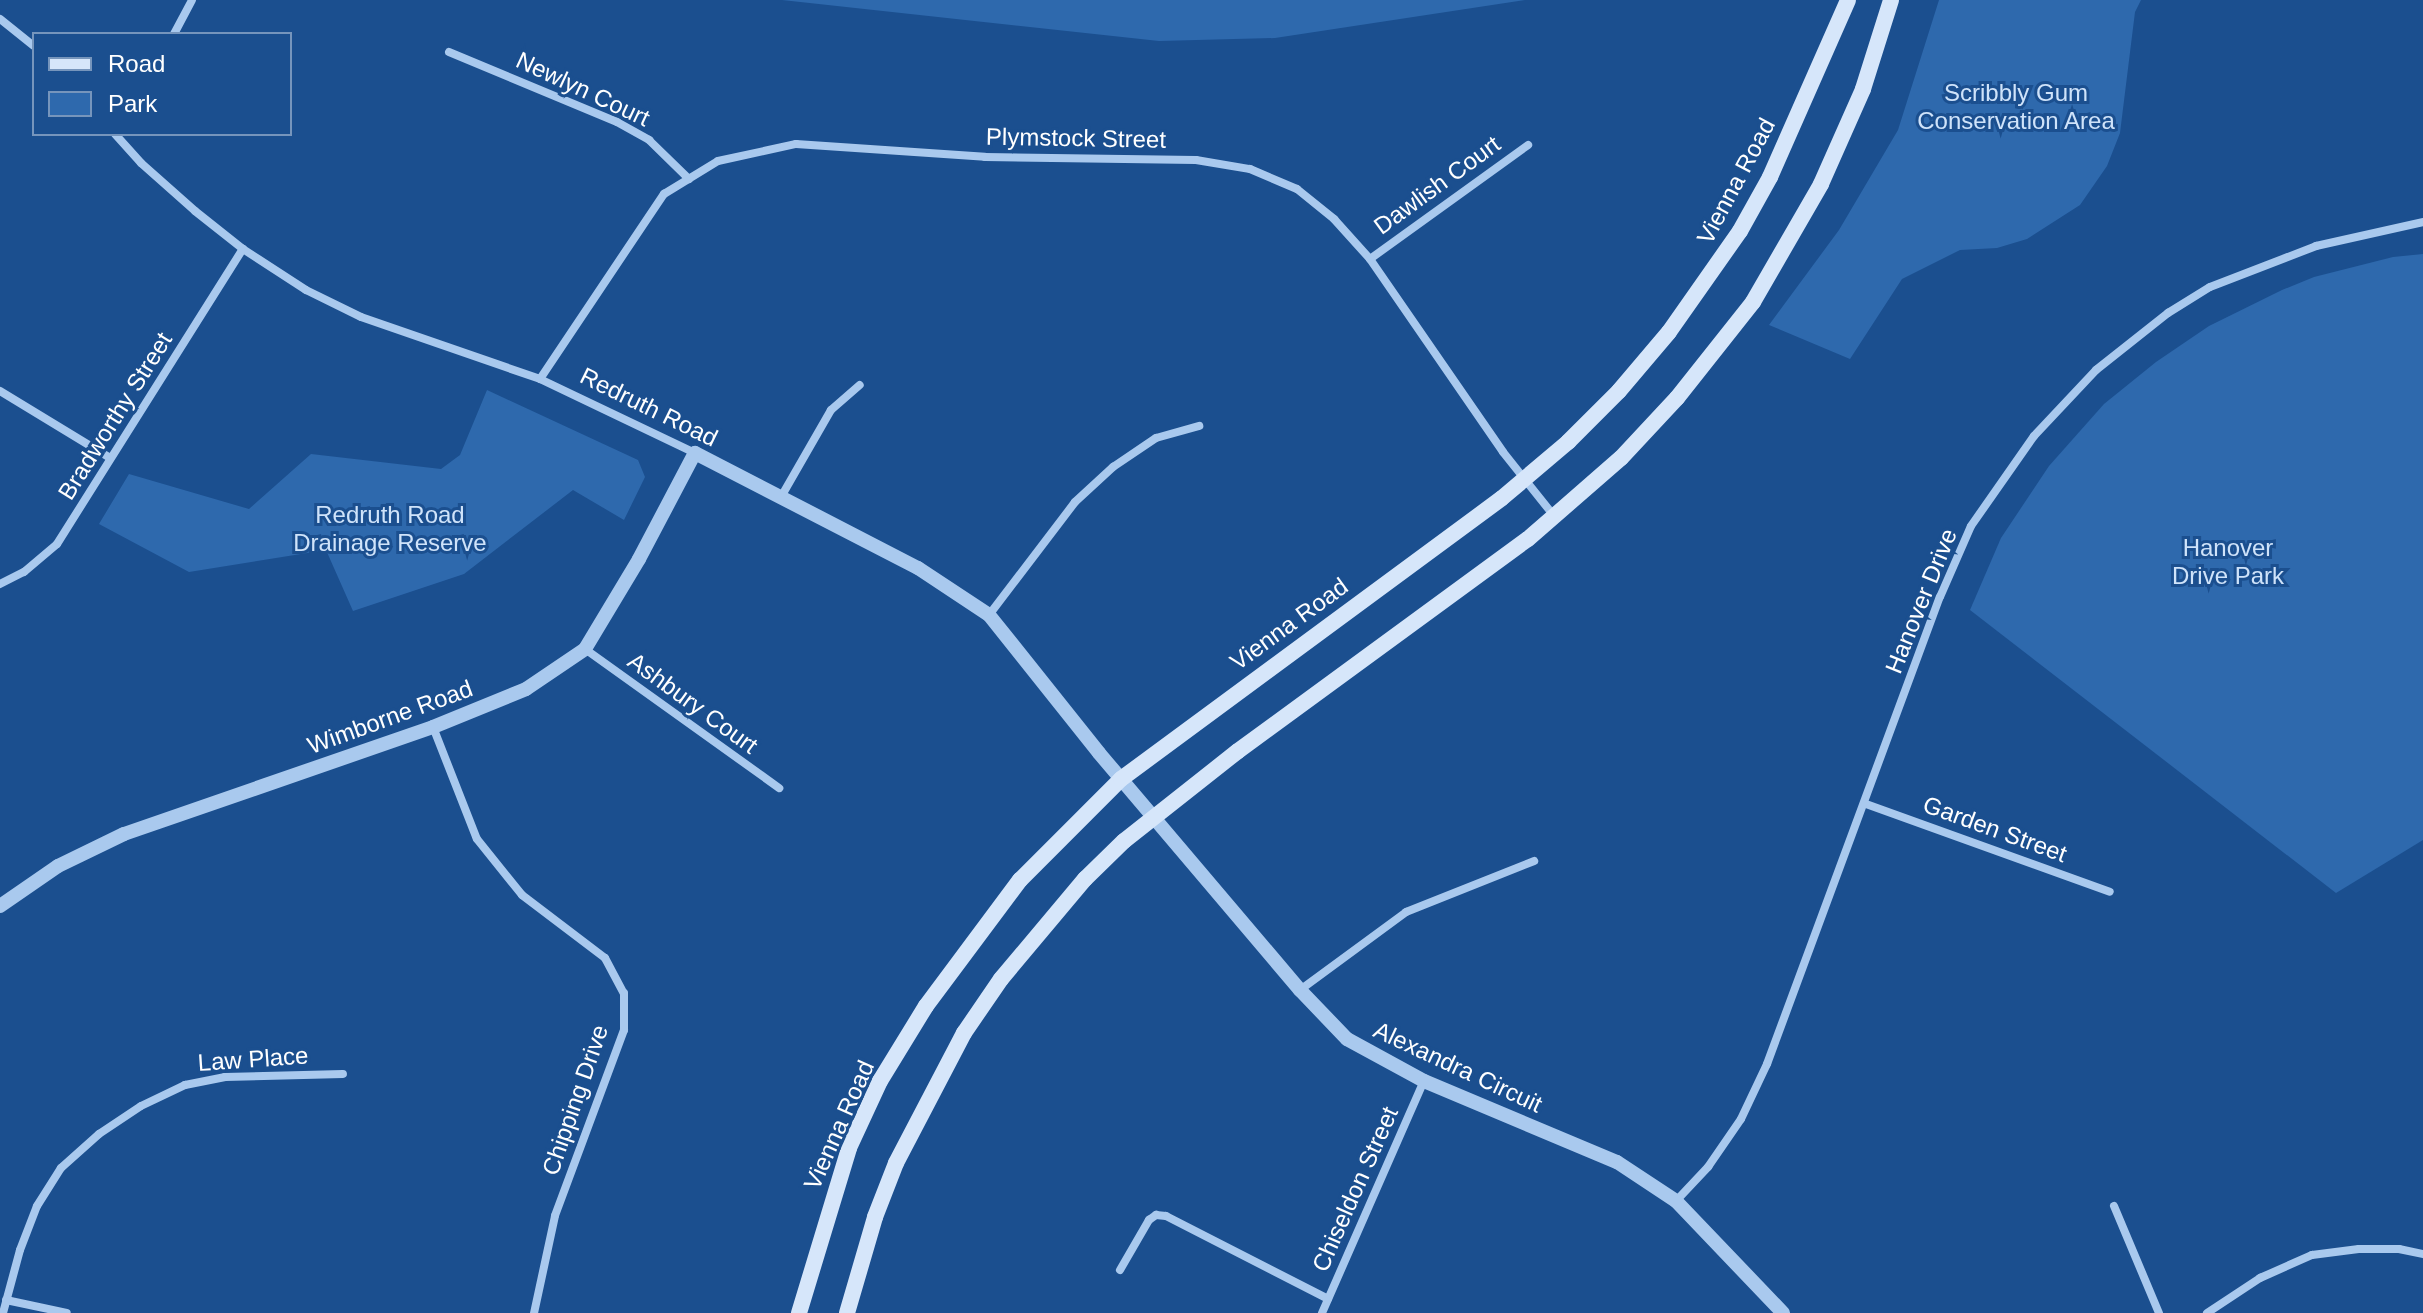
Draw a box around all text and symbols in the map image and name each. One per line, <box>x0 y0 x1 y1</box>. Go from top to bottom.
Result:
legend <box>32 32 292 136</box>
street label: Newlyn Court <box>512 46 654 132</box>
text: Road <box>108 50 165 77</box>
park label: Scribbly Gum Conservation Area <box>1917 79 2115 135</box>
text: Park <box>108 90 157 117</box>
street label: Vienna Road <box>1691 113 1781 249</box>
street label: Plymstock Street <box>986 122 1166 154</box>
street label: Dawlish Court <box>1368 129 1506 241</box>
street label: Bradworthy Street <box>52 327 178 505</box>
street label: Redruth Road <box>576 361 722 453</box>
park label: Redruth Road Drainage Reserve <box>293 501 487 557</box>
street label: Hanover Drive <box>1879 524 1963 678</box>
park label: Hanover Drive Park <box>2172 534 2284 590</box>
street label: Vienna Road <box>1225 572 1353 676</box>
street label: Ashbury Court <box>622 646 764 760</box>
street label: Wimborne Road <box>304 674 476 760</box>
street label: Garden Street <box>1919 790 2071 868</box>
street label: Alexandra Circuit <box>1369 1015 1547 1119</box>
street label: Chipping Drive <box>536 1021 614 1179</box>
street label: Law Place <box>197 1041 309 1077</box>
street label: Vienna Road <box>798 1056 880 1194</box>
street label: Chiseldon Street <box>1306 1102 1404 1276</box>

